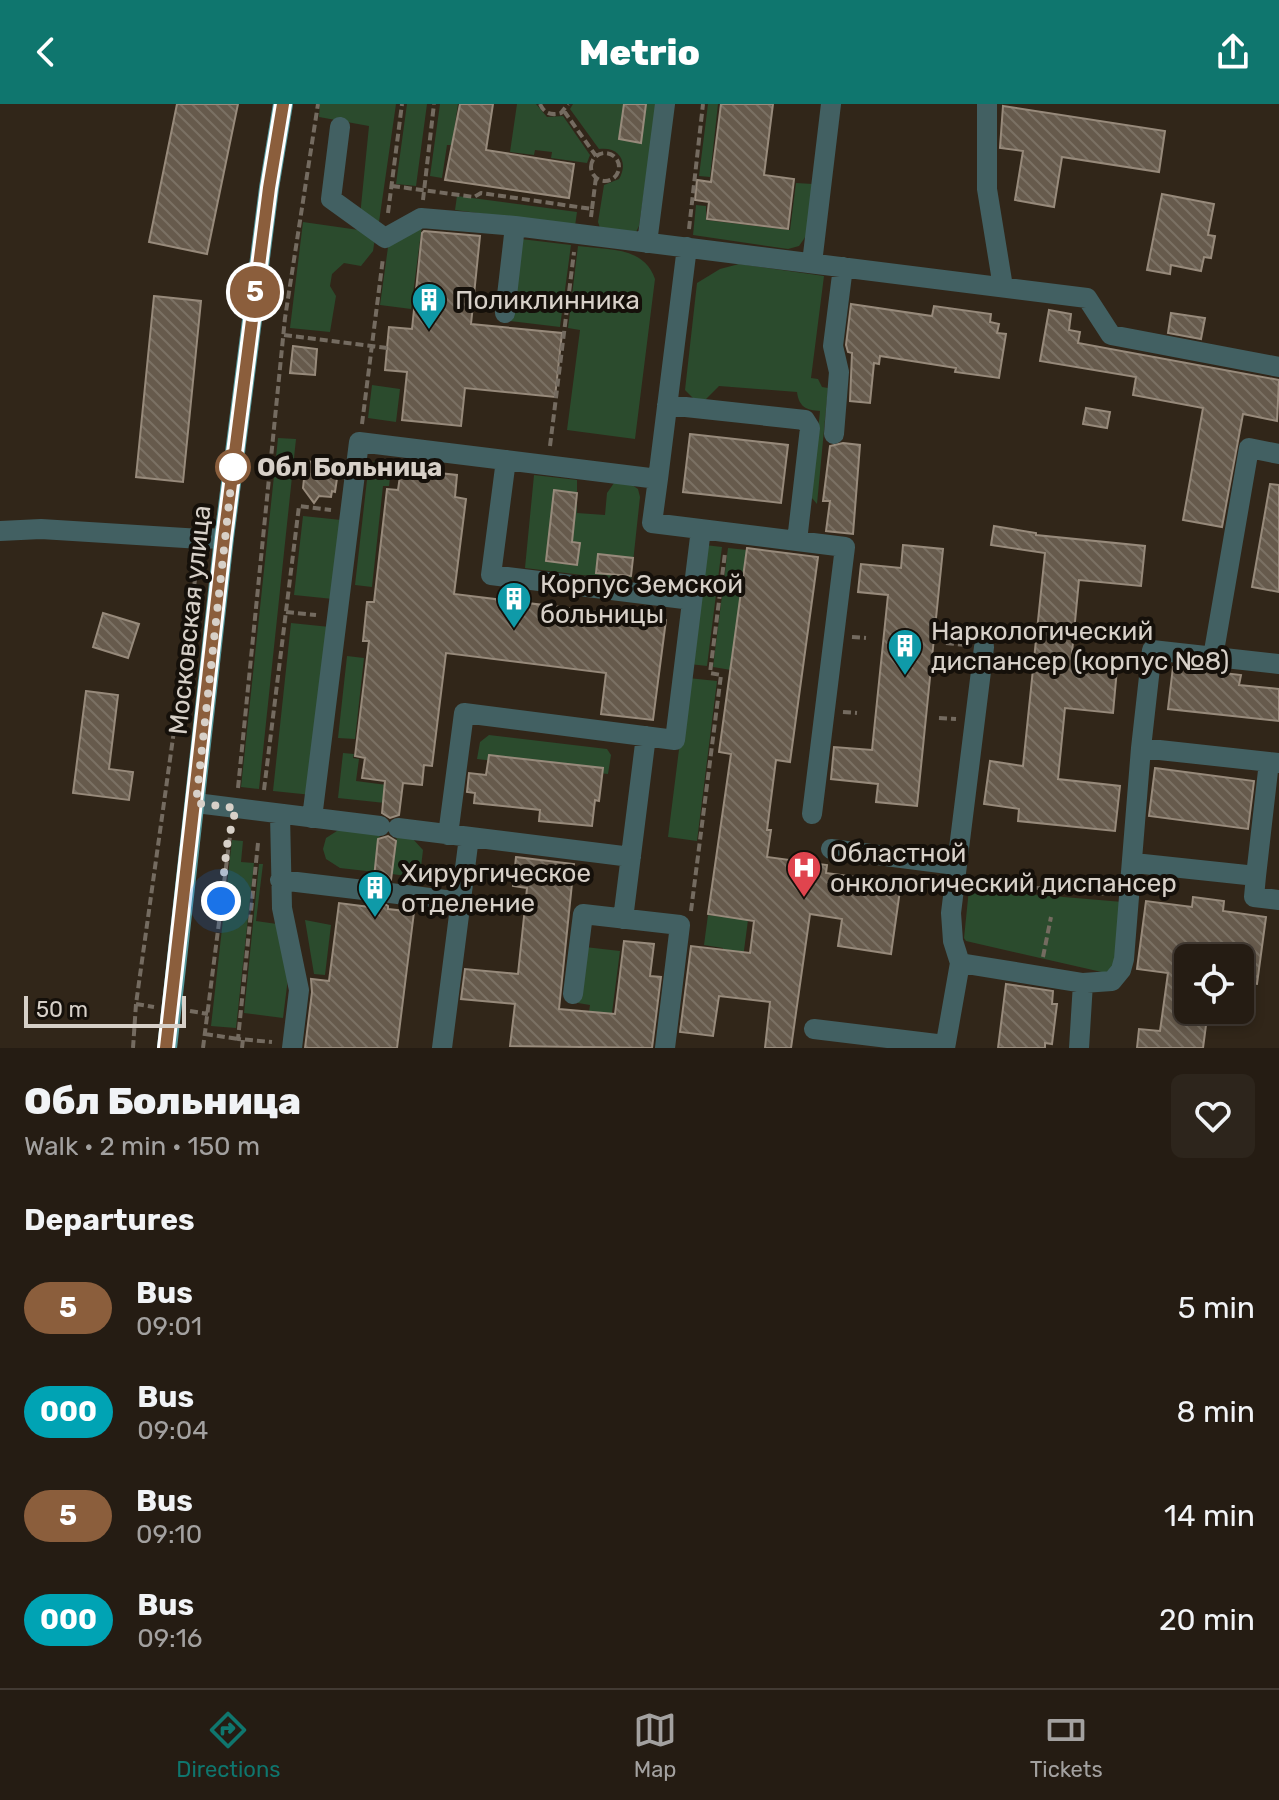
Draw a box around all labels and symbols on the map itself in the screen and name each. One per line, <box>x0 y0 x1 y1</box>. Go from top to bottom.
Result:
line badge: 5 <box>229 266 281 318</box>
building icon: Поликлинника <box>410 281 448 331</box>
place label: Поликлинника <box>455 285 640 316</box>
marker: Обл Больница <box>216 450 250 484</box>
place label: Обл Больница <box>257 452 442 483</box>
street label: Московская улица <box>163 504 217 736</box>
place label: Корпус Земской больницы <box>540 569 743 630</box>
building icon: Корпус Земской больницы <box>495 580 533 630</box>
place label: Наркологический диспансер (корпус №8) <box>931 616 1229 677</box>
building icon: Наркологический диспансер (корпус №8) <box>886 627 924 677</box>
place label: Областной онкологический диспансер <box>830 838 1177 899</box>
hospital icon: Областной онкологический диспансер <box>785 849 823 899</box>
place label: Хирургическое отделение <box>401 858 591 919</box>
building icon: Хирургическое отделение <box>356 869 394 919</box>
your location <box>201 881 241 921</box>
scale bar <box>24 992 186 1028</box>

